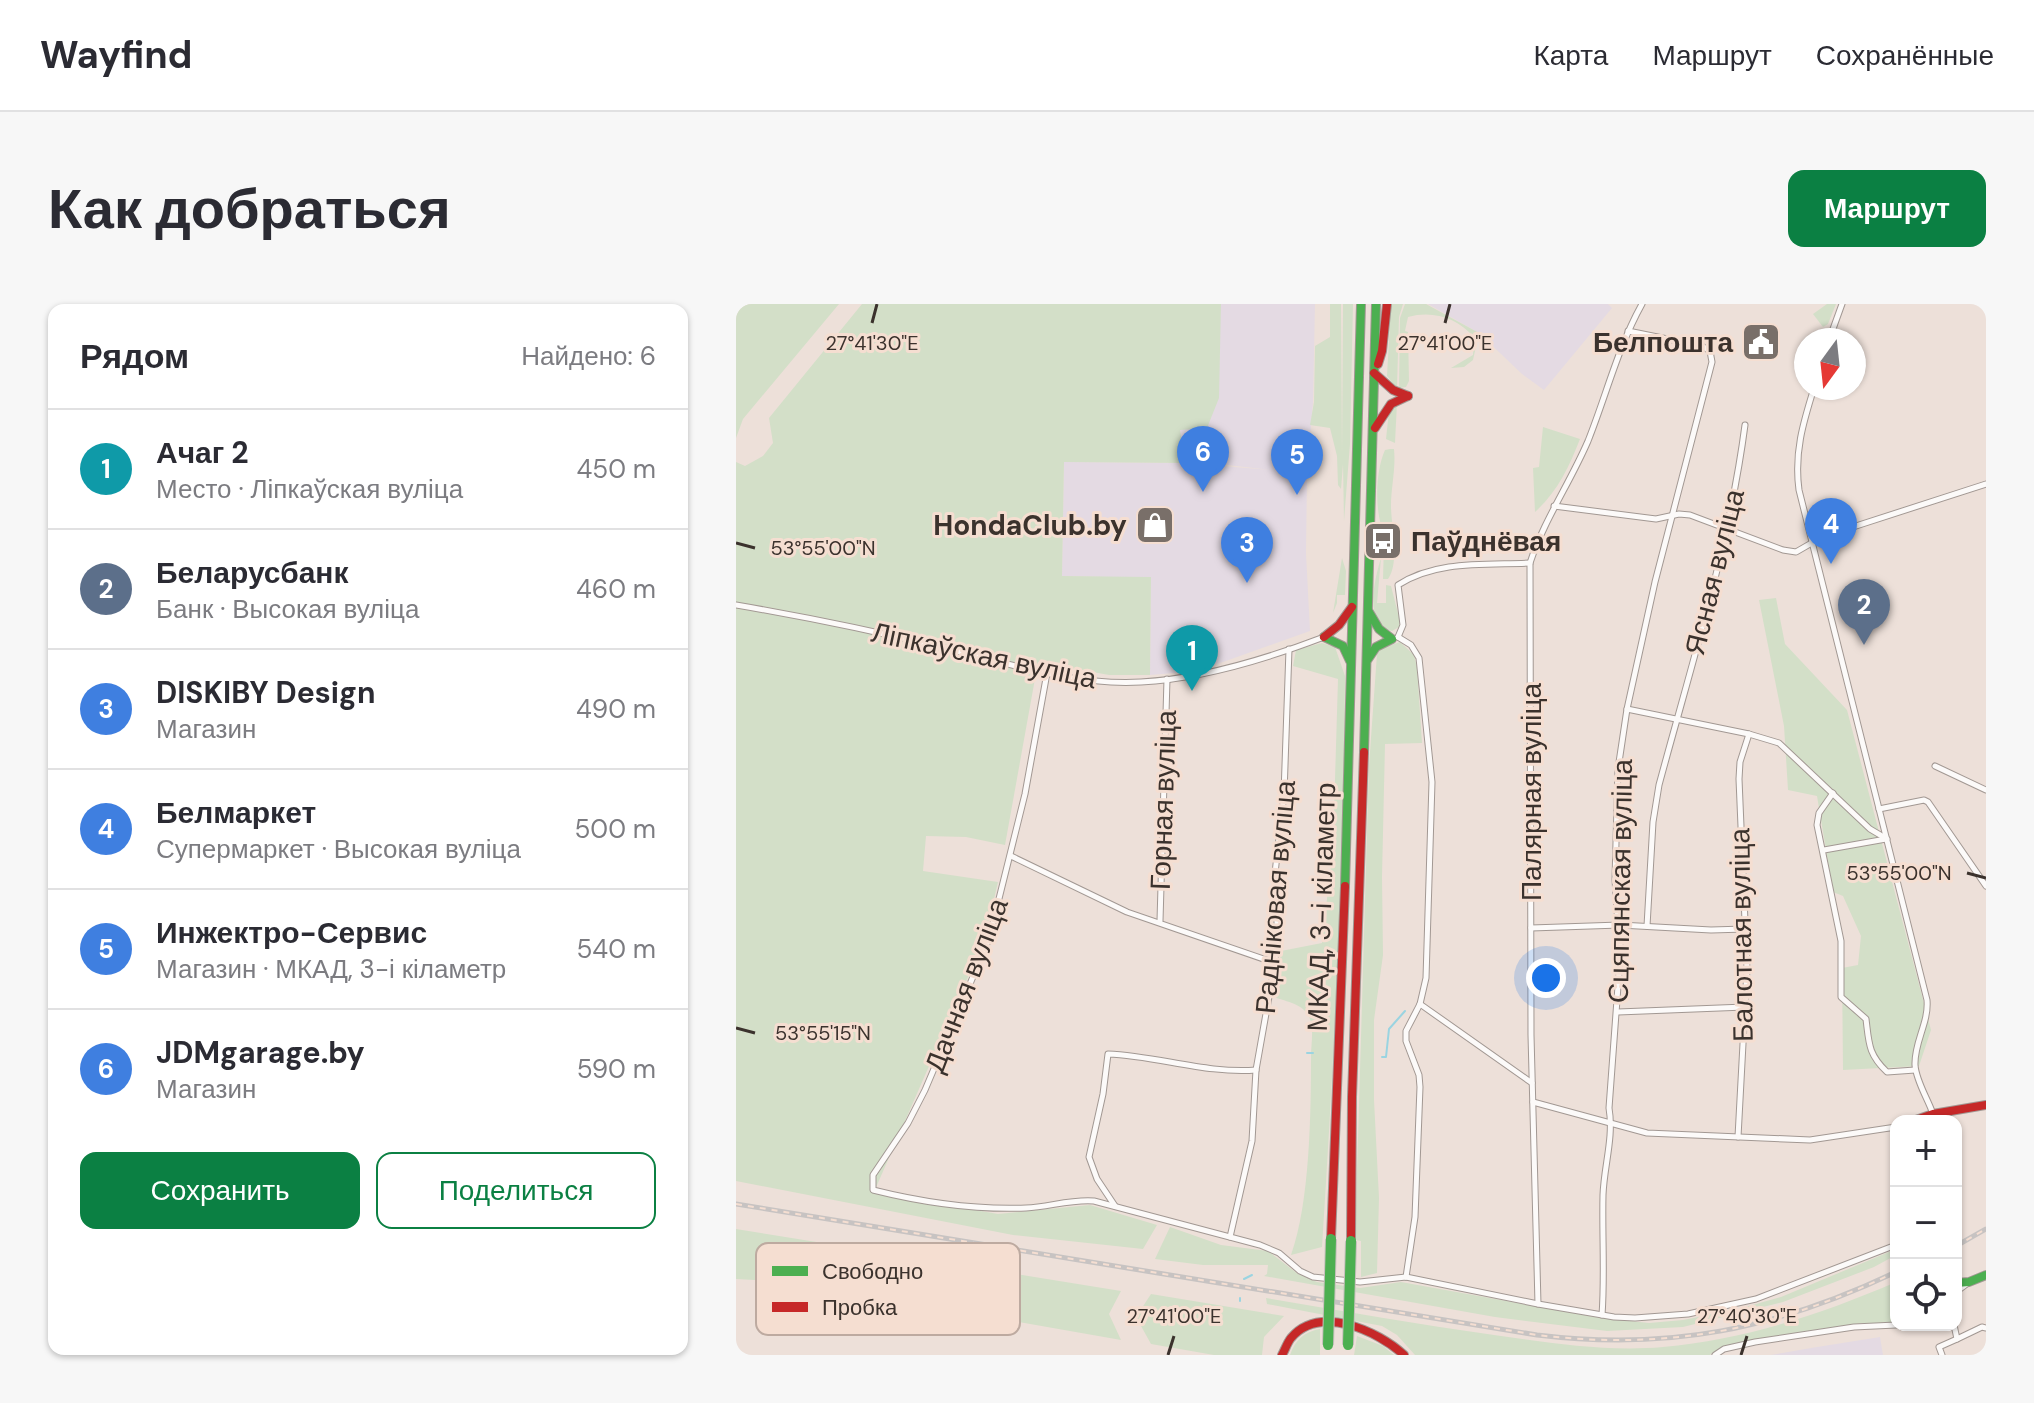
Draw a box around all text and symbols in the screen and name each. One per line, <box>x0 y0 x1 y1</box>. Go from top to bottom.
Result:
text: Wayfind <box>40 30 193 80</box>
text: Карта <box>1533 37 1608 74</box>
text: Маршрут <box>1652 37 1772 74</box>
text: Сохранённые <box>1816 37 1994 74</box>
button: Маршрут <box>1788 170 1986 247</box>
text: Как добраться <box>48 172 451 245</box>
public building icon: Белпошта <box>1740 321 1782 363</box>
place label: Белпошта <box>1593 324 1733 361</box>
north arrow <box>1794 328 1866 400</box>
text: 27°41'30"E <box>826 330 918 356</box>
text: 27°41'00"E <box>1398 330 1492 356</box>
text: Рядом <box>80 334 189 379</box>
text: Найдено: 6 <box>521 339 656 373</box>
pin: 6 <box>1177 426 1229 492</box>
pin: 5 <box>1271 429 1323 495</box>
text: Ачаг 2 <box>156 433 249 472</box>
text: 1 <box>101 452 111 486</box>
text: 450 m <box>576 452 656 486</box>
text: Место · Ліпкаўская вуліца <box>156 472 463 506</box>
street label: Ясная вуліца <box>1676 485 1753 659</box>
pin: 4 <box>1805 498 1857 564</box>
shop icon: HondaClub.by <box>1134 504 1176 546</box>
place label: HondaClub.by <box>933 507 1127 544</box>
pin: 3 <box>1221 517 1273 583</box>
bus stop icon: Паўднёвая <box>1362 520 1404 562</box>
place label: Паўднёвая <box>1411 523 1561 560</box>
text: 53°55'00"N <box>770 535 876 561</box>
text: Беларусбанк <box>156 553 349 592</box>
text: 2 <box>98 572 114 606</box>
text: 460 m <box>576 572 656 606</box>
pin: 2 <box>1838 579 1890 645</box>
text: Банк · Высокая вуліца <box>156 592 419 626</box>
street label: Ліпкаўская вуліца <box>868 614 1100 697</box>
pin: 1 <box>1166 625 1218 691</box>
text: DISKIBY Design <box>156 673 375 712</box>
street label: Палярная вуліца <box>1513 682 1550 901</box>
text: 3 <box>98 692 114 726</box>
text: 490 m <box>576 692 656 726</box>
street label: Горная вуліца <box>1142 709 1185 891</box>
text: Магазин <box>156 712 256 746</box>
street label: Сцяпянская вуліца <box>1600 758 1641 1003</box>
street label: Радніковая вуліца <box>1247 778 1304 1015</box>
street label: МКАД, 3-і кіламетр <box>1299 782 1344 1032</box>
text: Белмаркет <box>156 793 316 832</box>
text: 4 <box>98 812 114 846</box>
text: 500 m <box>574 812 656 846</box>
street label: Балотная вуліца <box>1721 827 1762 1042</box>
text: Супермаркет · Высокая вуліца <box>156 832 521 866</box>
text: 53°55'00"N <box>1846 860 1952 886</box>
street label: Дачная вуліца <box>916 892 1017 1078</box>
text: Инжектро-Сервис <box>156 913 427 952</box>
text: 5 <box>98 932 114 966</box>
text: 540 m <box>576 932 656 966</box>
text: Магазин · МКАД, 3-і кіламетр <box>156 952 506 986</box>
your location <box>1526 958 1566 998</box>
text: 53°55'15"N <box>775 1020 871 1046</box>
text: JDMgarage.by <box>156 1033 365 1072</box>
text: 6 <box>98 1052 114 1086</box>
text: 590 m <box>577 1052 656 1086</box>
text: Магазин <box>156 1072 256 1106</box>
map controls <box>1890 1115 1962 1331</box>
button: + <box>1890 1115 1962 1187</box>
button: Сохранить <box>80 1152 360 1229</box>
button: Поделиться <box>376 1152 656 1229</box>
button: − <box>1890 1187 1962 1259</box>
legend <box>756 1243 1020 1335</box>
text: Свободно <box>822 1257 923 1286</box>
button: locate <box>1890 1259 1962 1331</box>
text: Пробка <box>822 1293 898 1322</box>
text: 27°41'00"E <box>1127 1303 1221 1329</box>
text: 27°40'30"E <box>1697 1303 1797 1329</box>

